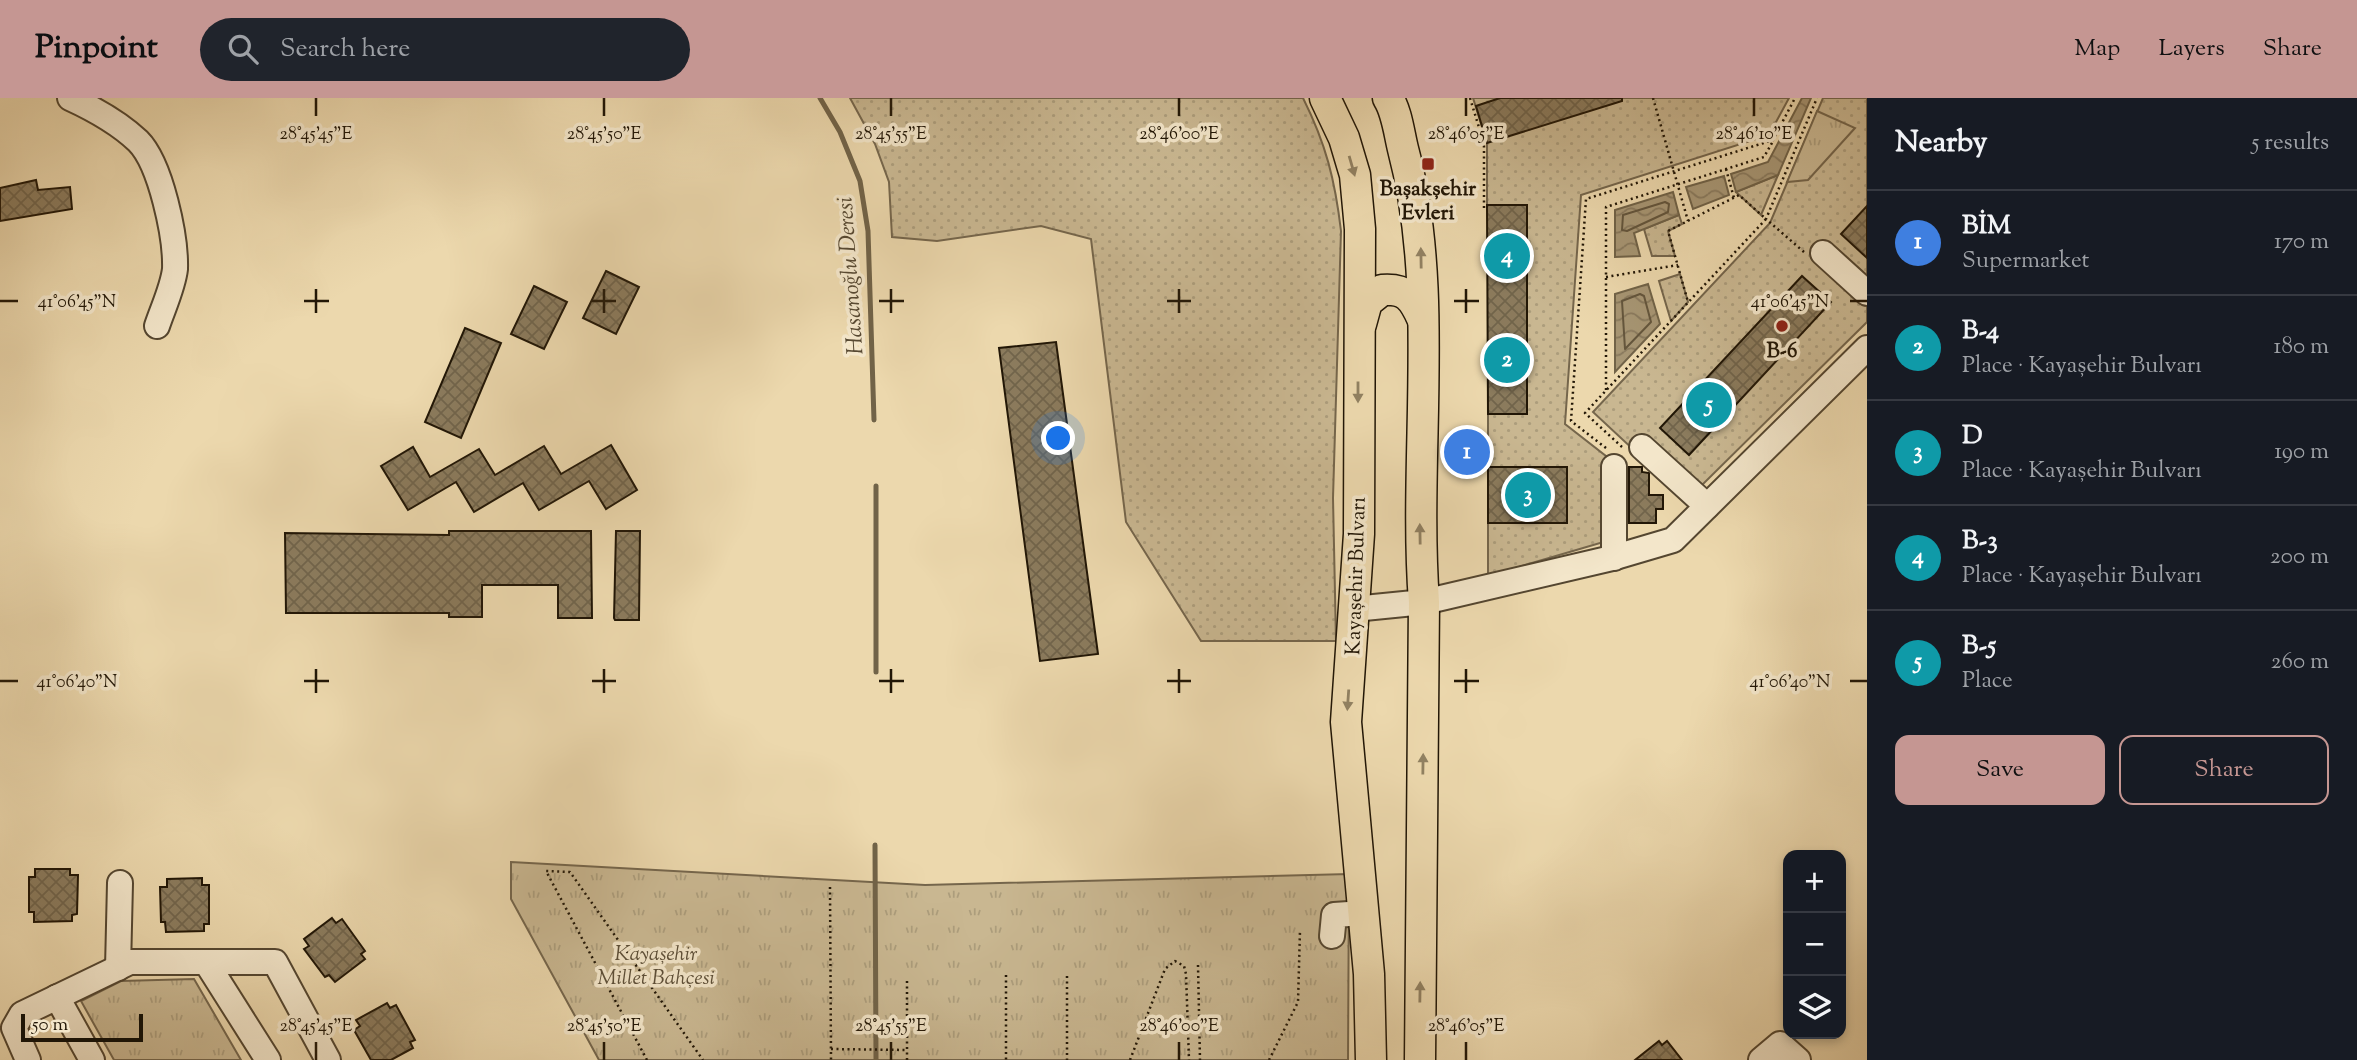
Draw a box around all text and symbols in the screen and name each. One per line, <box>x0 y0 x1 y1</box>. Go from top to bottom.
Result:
search box <box>200 18 690 81</box>
text: Pinpoint <box>35 25 158 73</box>
icon: search <box>224 30 262 68</box>
text: Search here <box>280 31 410 68</box>
text: Map <box>2074 32 2120 66</box>
text: Layers <box>2158 32 2225 66</box>
text: Share <box>2263 32 2322 66</box>
text: 28°45'45"E <box>280 122 353 148</box>
text: 28°45'50"E <box>567 122 641 148</box>
text: 28°45'55"E <box>855 122 927 148</box>
text: 28°46'00"E <box>1139 122 1219 148</box>
text: 28°46'05"E <box>1428 122 1504 148</box>
text: 28°46'10"E <box>1715 122 1793 148</box>
text: Nearby <box>1895 122 1987 165</box>
text: 5 results <box>2252 127 2329 160</box>
one-way arrow <box>1348 155 1358 176</box>
marker: Başakşehir Evleri <box>1420 156 1436 172</box>
place label: Başakşehir Evleri <box>1380 175 1476 229</box>
water label: Hasanoğlu Deresi <box>830 196 873 356</box>
text: BİM <box>1962 208 2011 245</box>
text: 1 <box>1914 226 1922 259</box>
text: 170 m <box>2274 226 2329 259</box>
pin: 4 <box>1484 230 1530 282</box>
text: Supermarket <box>1962 245 2089 278</box>
one-way arrow <box>1415 246 1427 268</box>
text: 41°06'45"N <box>38 290 116 316</box>
text: 41°06'45"N <box>1751 290 1829 316</box>
text: B-4 <box>1962 313 1999 350</box>
marker: B-6 <box>1774 318 1790 334</box>
text: 2 <box>1913 331 1923 364</box>
text: 180 m <box>2274 331 2329 364</box>
pin: 2 <box>1484 334 1530 386</box>
place label: B-6 <box>1767 337 1797 367</box>
text: Place · Kayaşehir Bulvarı <box>1962 350 2202 383</box>
pin: 5 <box>1686 379 1732 431</box>
one-way arrow <box>1352 382 1364 404</box>
text: D <box>1962 418 1983 455</box>
your location <box>1041 421 1075 455</box>
pin: 1 <box>1444 426 1490 478</box>
text: 3 <box>1913 436 1923 469</box>
text: 190 m <box>2274 436 2329 469</box>
text: Place · Kayaşehir Bulvarı <box>1962 455 2202 488</box>
pin: 3 <box>1505 469 1551 521</box>
street label: Kayaşehir Bulvarı <box>1339 496 1375 656</box>
one-way arrow <box>1414 523 1425 545</box>
text: B-3 <box>1962 523 1998 560</box>
text: 4 <box>1912 541 1924 574</box>
text: 200 m <box>2270 541 2329 574</box>
text: Place · Kayaşehir Bulvarı <box>1962 560 2202 593</box>
text: B-5 <box>1962 628 1996 665</box>
text: 5 <box>1914 646 1922 679</box>
text: 260 m <box>2271 646 2329 679</box>
text: Place <box>1962 665 2013 698</box>
text: 41°06'40"N <box>37 670 117 696</box>
text: 41°06'40"N <box>1750 670 1830 696</box>
one-way arrow <box>1342 689 1353 711</box>
button: Save <box>1895 735 2105 805</box>
button: Share <box>2119 735 2329 805</box>
one-way arrow <box>1417 753 1428 775</box>
map controls <box>1783 850 1846 1039</box>
button: + <box>1783 850 1846 913</box>
button: − <box>1783 913 1846 976</box>
park label: Kayaşehir Millet Bahçesi <box>597 940 715 994</box>
button: layers <box>1783 976 1846 1039</box>
one-way arrow <box>1414 981 1426 1003</box>
scale bar <box>21 1011 144 1043</box>
text: 50 m <box>32 1012 68 1039</box>
text: 28°45'45"E <box>280 1014 353 1040</box>
text: 28°45'50"E <box>567 1014 641 1040</box>
text: 28°45'55"E <box>855 1014 927 1040</box>
text: 28°46'00"E <box>1139 1014 1219 1040</box>
text: 28°46'05"E <box>1428 1014 1504 1040</box>

